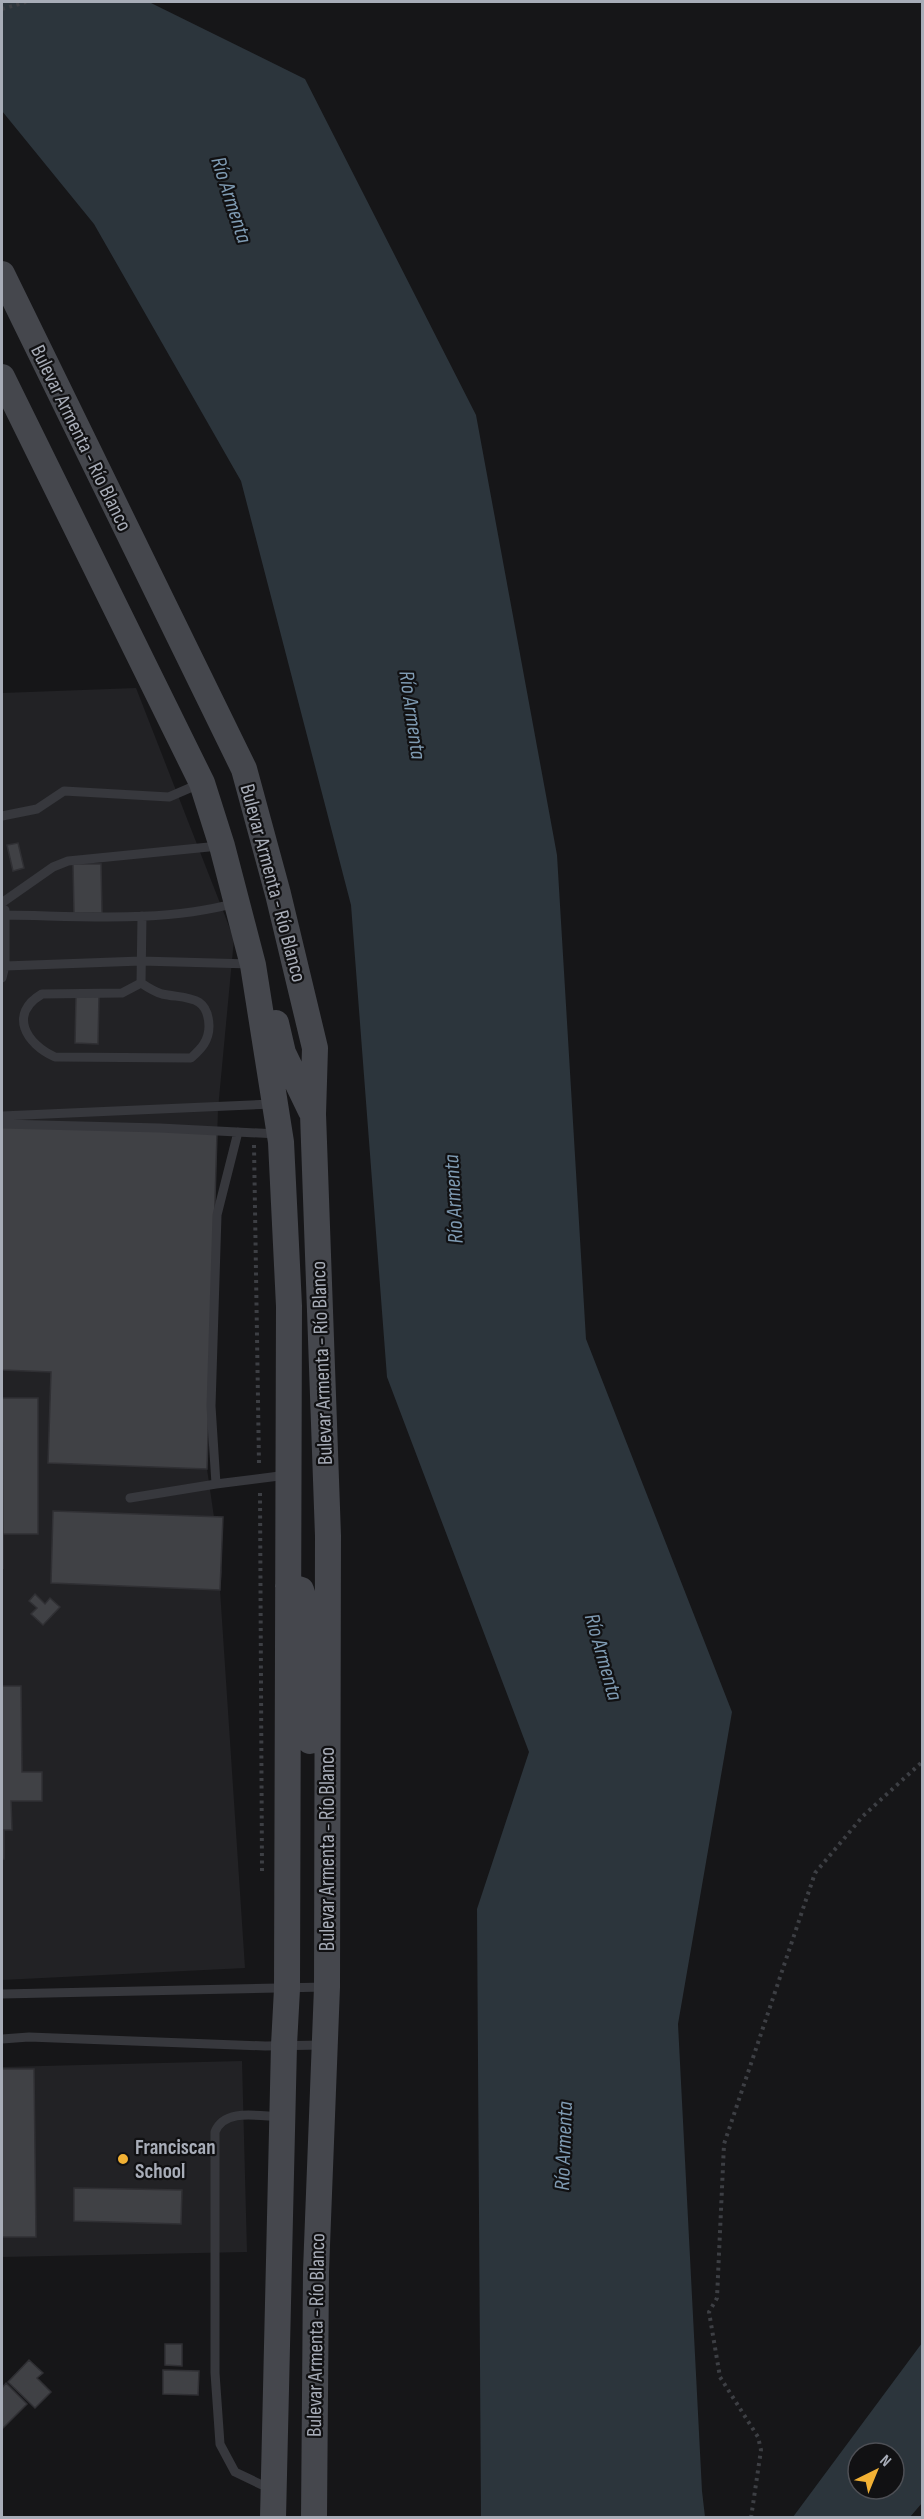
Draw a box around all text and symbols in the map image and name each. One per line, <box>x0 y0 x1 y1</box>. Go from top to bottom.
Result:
water label: Río Armenta <box>204 153 258 247</box>
street label: Bulevar Armenta - Río Blanco <box>25 341 137 535</box>
water label: Río Armenta <box>392 669 432 761</box>
street label: Bulevar Armenta - Río Blanco <box>235 781 311 985</box>
water label: Río Armenta <box>438 1154 470 1244</box>
street label: Bulevar Armenta - Río Blanco <box>306 1261 338 1465</box>
water label: Río Armenta <box>578 1610 628 1704</box>
street label: Bulevar Armenta - Río Blanco <box>315 1747 340 1951</box>
water label: Río Armenta <box>549 2101 579 2191</box>
place label: Franciscan School <box>135 2135 216 2184</box>
marker: Franciscan School <box>116 2152 130 2166</box>
street label: Bulevar Armenta - Río Blanco <box>302 2233 330 2437</box>
north arrow <box>846 2441 906 2501</box>
text: N <box>876 2451 895 2471</box>

